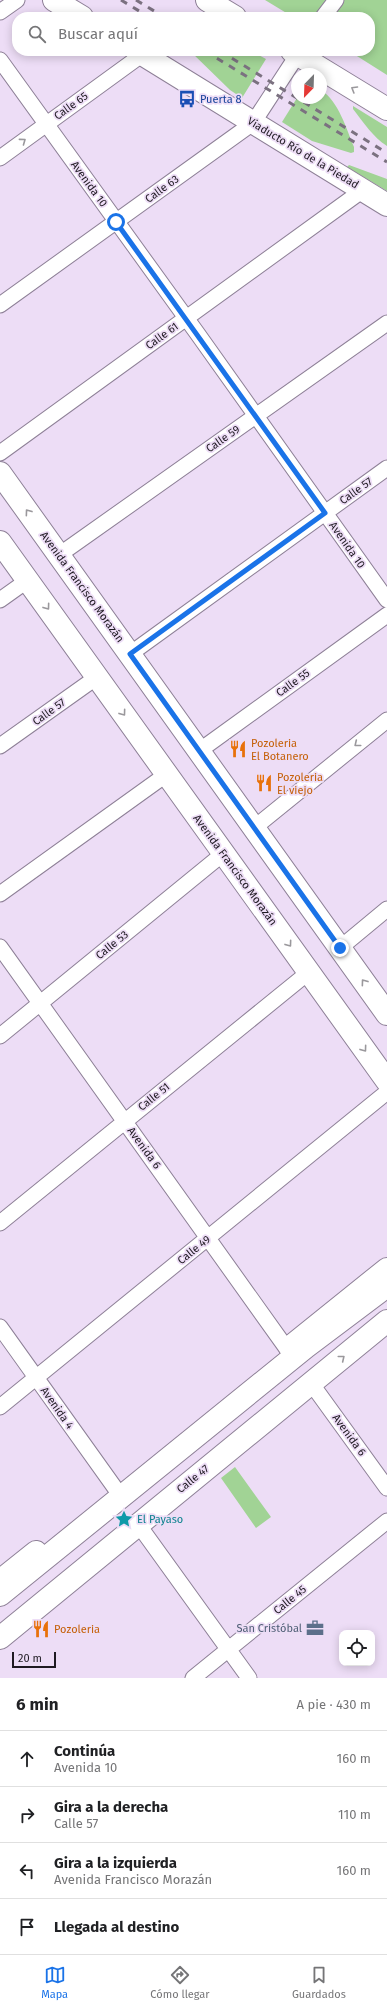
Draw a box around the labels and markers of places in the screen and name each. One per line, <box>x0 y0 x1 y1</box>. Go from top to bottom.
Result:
bus stop icon: Puerta 8 <box>177 89 197 109</box>
place label: Puerta 8 <box>200 93 242 106</box>
place label: Pozoleria El Botanero <box>251 737 309 763</box>
restaurant icon: Pozoleria El Botanero <box>228 739 248 759</box>
place label: Pozoleria El viejo <box>277 771 323 797</box>
restaurant icon: Pozoleria El viejo <box>254 773 274 793</box>
place icon: El Payaso <box>114 1509 134 1529</box>
place label: El Payaso <box>137 1513 183 1526</box>
office icon: San Cristóbal <box>305 1618 325 1638</box>
restaurant icon: Pozoleria <box>31 1619 51 1639</box>
place label: San Cristóbal <box>236 1622 302 1635</box>
place label: Pozoleria <box>54 1623 100 1636</box>

